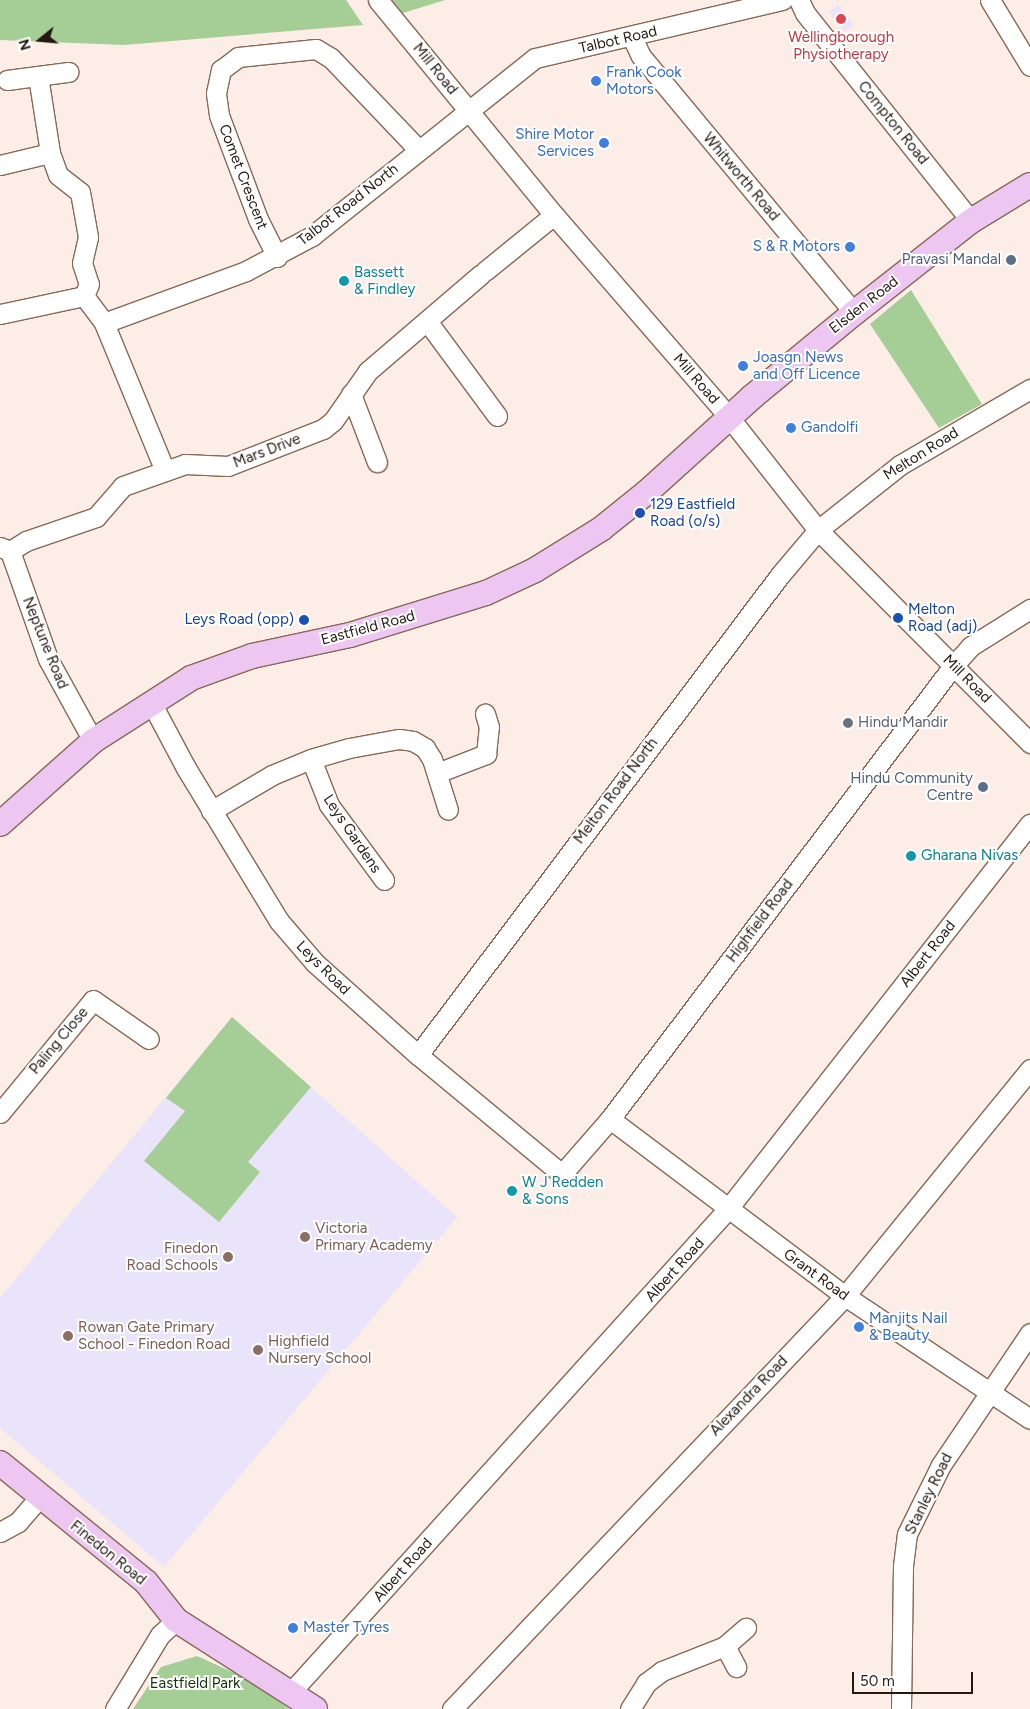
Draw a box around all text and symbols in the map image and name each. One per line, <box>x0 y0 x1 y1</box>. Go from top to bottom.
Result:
marker: Wellingborough Physiotherapy <box>834 12 848 26</box>
north arrow <box>15 15 65 65</box>
street label: Talbot Road <box>577 22 659 58</box>
place label: Wellingborough Physiotherapy <box>788 28 894 63</box>
text: N <box>15 37 35 52</box>
street label: Mill Road <box>409 40 461 98</box>
place label: Frank Cook Motors <box>606 63 682 98</box>
marker: Frank Cook Motors <box>590 75 602 87</box>
street label: Compton Road <box>854 78 932 168</box>
street label: Comet Crescent <box>215 122 271 232</box>
place label: Shire Motor Services <box>515 125 594 160</box>
street label: Whitworth Road <box>699 129 783 225</box>
marker: Shire Motor Services <box>598 137 610 149</box>
street label: Talbot Road North <box>294 160 402 250</box>
place label: S & R Motors <box>753 238 840 256</box>
marker: S & R Motors <box>844 241 856 253</box>
place label: Pravasi Mandal <box>902 251 1001 269</box>
marker: Pravasi Mandal <box>1005 254 1017 266</box>
place label: Bassett & Findley <box>354 263 415 298</box>
street label: Elsden Road <box>826 272 902 338</box>
marker: Bassett & Findley <box>338 275 350 287</box>
place label: Joasgn News and Off Licence <box>753 348 860 383</box>
street label: Mill Road <box>669 350 723 408</box>
marker: Joasgn News and Off Licence <box>737 360 749 372</box>
place label: Gandolfi <box>801 419 858 437</box>
marker: Gandolfi <box>785 422 797 434</box>
street label: Melton Road <box>880 424 962 484</box>
street label: Mars Drive <box>231 430 303 472</box>
place label: 129 Eastfield Road (o/s) <box>650 495 735 530</box>
marker: 129 Eastfield Road (o/s) <box>634 507 646 519</box>
street label: Neptune Road <box>18 594 72 692</box>
place label: Melton Road (adj) <box>908 600 977 635</box>
street label: Eastfield Road <box>319 607 417 649</box>
place label: Leys Road (opp) <box>185 611 294 629</box>
marker: Melton Road (adj) <box>892 612 904 624</box>
marker: Leys Road (opp) <box>298 614 310 626</box>
street label: Mill Road <box>939 651 995 707</box>
place label: Hindu Mandir <box>858 714 948 732</box>
marker: Hindu Mandir <box>842 717 854 729</box>
street label: Melton Road North <box>570 734 662 848</box>
place label: Hindu Community Centre <box>850 769 973 804</box>
marker: Hindu Community Centre <box>977 781 989 793</box>
street label: Leys Gardens <box>319 791 385 877</box>
place label: Gharana Nivas <box>921 847 1018 865</box>
marker: Gharana Nivas <box>905 850 917 862</box>
street label: Highfield Road <box>723 876 797 966</box>
street label: Albert Road <box>896 917 960 991</box>
street label: Leys Road <box>292 937 354 999</box>
street label: Paling Close <box>26 1004 92 1078</box>
place label: W J Redden & Sons <box>522 1173 603 1208</box>
marker: W J Redden & Sons <box>506 1185 518 1197</box>
place label: Victoria Primary Academy <box>315 1219 433 1254</box>
marker: Victoria Primary Academy <box>299 1231 311 1243</box>
street label: Albert Road <box>642 1234 708 1306</box>
place label: Finedon Road Schools <box>126 1239 218 1274</box>
street label: Grant Road <box>780 1245 852 1305</box>
marker: Finedon Road Schools <box>222 1251 234 1263</box>
place label: Manjits Nail & Beauty <box>869 1309 948 1344</box>
place label: Rowan Gate Primary School - Finedon Road <box>78 1318 230 1353</box>
marker: Manjits Nail & Beauty <box>853 1321 865 1333</box>
marker: Rowan Gate Primary School - Finedon Road <box>62 1330 74 1342</box>
place label: Highfield Nursery School <box>268 1332 371 1367</box>
marker: Highfield Nursery School <box>252 1344 264 1356</box>
street label: Alexandra Road <box>706 1352 792 1440</box>
street label: Stanley Road <box>902 1450 956 1538</box>
street label: Finedon Road <box>66 1517 150 1589</box>
street label: Albert Road <box>370 1534 436 1606</box>
place label: Master Tyres <box>303 1619 389 1637</box>
marker: Master Tyres <box>287 1622 299 1634</box>
scale bar <box>855 1662 976 1694</box>
text: 50 m <box>860 1672 895 1690</box>
park label: Eastfield Park <box>150 1675 240 1693</box>

